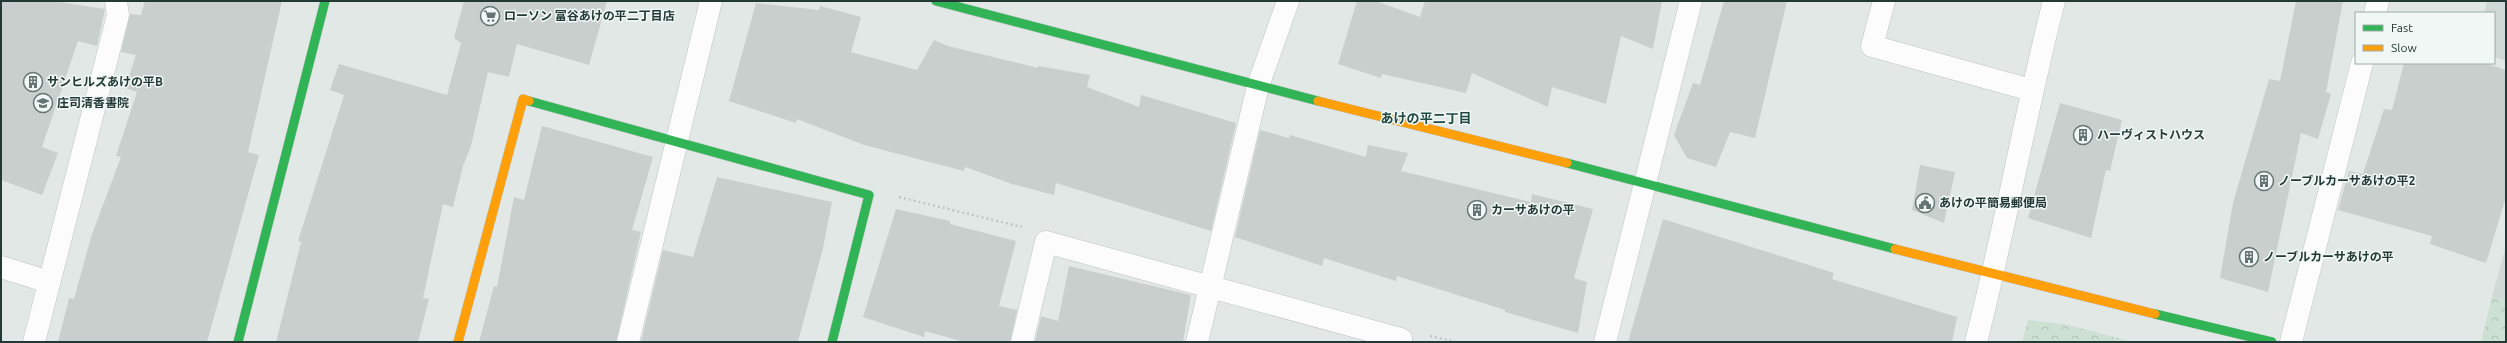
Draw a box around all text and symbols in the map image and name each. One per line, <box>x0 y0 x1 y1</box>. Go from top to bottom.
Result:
supermarket icon: ローソン 富谷あけの平二丁目店 <box>479 5 501 27</box>
place label: ローソン 富谷あけの平二丁目店 <box>504 9 675 22</box>
legend <box>2355 12 2495 64</box>
text: Fast <box>2391 21 2413 34</box>
text: Slow <box>2391 41 2417 54</box>
building icon: サンヒルズあけの平B <box>22 71 44 93</box>
place label: サンヒルズあけの平B <box>47 75 163 88</box>
school or university icon: 庄司清香書院 <box>32 92 54 114</box>
place label: 庄司清香書院 <box>57 96 129 109</box>
district label: あけの平二丁目 <box>1380 111 1472 125</box>
building icon: ハーヴィストハウス <box>2072 124 2094 146</box>
place label: ハーヴィストハウス <box>2097 128 2205 141</box>
building icon: ノーブルカーサあけの平2 <box>2253 170 2275 192</box>
place label: ノーブルカーサあけの平2 <box>2278 174 2416 187</box>
public building icon: あけの平簡易郵便局 <box>1914 192 1936 214</box>
place label: あけの平簡易郵便局 <box>1939 196 2047 209</box>
building icon: カーサあけの平 <box>1466 199 1488 221</box>
place label: カーサあけの平 <box>1491 203 1575 216</box>
building icon: ノーブルカーサあけの平 <box>2238 246 2260 268</box>
place label: ノーブルカーサあけの平 <box>2263 250 2394 263</box>

